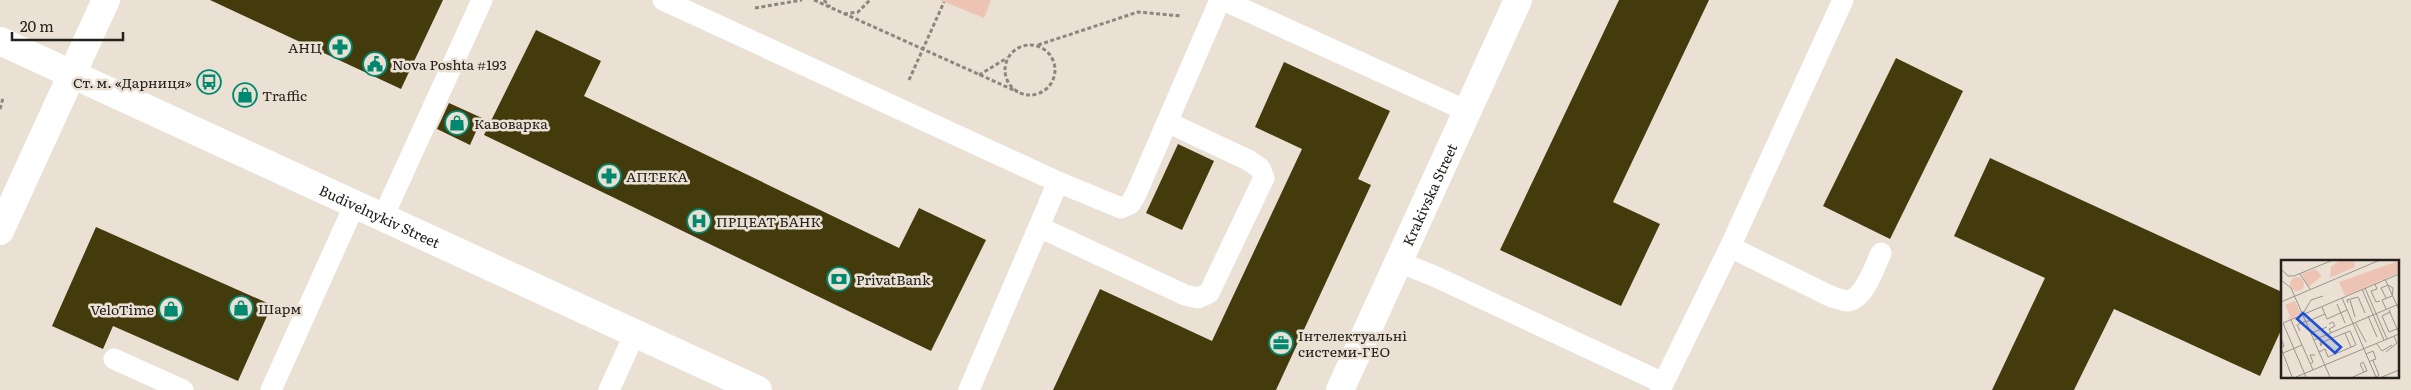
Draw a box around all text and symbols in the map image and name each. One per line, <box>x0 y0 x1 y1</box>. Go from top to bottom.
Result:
scale bar <box>12 10 124 42</box>
text: 20 m <box>20 14 54 37</box>
pharmacy icon: АНЦ <box>327 34 353 60</box>
place label: АНЦ <box>288 37 322 57</box>
public building icon: Nova Poshta #193 <box>362 51 388 77</box>
place label: Nova Poshta #193 <box>392 54 507 74</box>
bus stop icon: Ст. м. «Дарниця» <box>196 69 222 95</box>
place label: Ст. м. «Дарниця» <box>73 72 192 92</box>
shop icon: Traffic <box>232 82 258 108</box>
place label: Traffic <box>262 85 307 105</box>
shop icon: Кавоварка <box>444 110 470 136</box>
place label: Кавоварка <box>474 113 548 133</box>
street label: Krakivska Street <box>1397 140 1462 249</box>
pharmacy icon: АПТЕКА <box>596 163 622 189</box>
place label: АПТЕКА <box>626 166 688 186</box>
street label: Budivelnykiv Street <box>316 179 444 252</box>
hospital icon: ПРЦЕАТ БАНК <box>686 208 712 234</box>
place label: ПРЦЕАТ БАНК <box>716 211 821 231</box>
inset map <box>2281 260 2398 378</box>
bank icon: PrivatBank <box>826 266 852 292</box>
place label: PrivatBank <box>856 269 931 289</box>
shop icon: Шарм <box>228 295 254 321</box>
shop icon: VeloTime <box>158 296 184 322</box>
place label: Шарм <box>258 298 301 318</box>
place label: VeloTime <box>90 299 154 319</box>
place label: Інтелектуальні системи-ГЕО <box>1298 325 1407 361</box>
office icon: Інтелектуальні системи-ГЕО <box>1268 330 1294 356</box>

